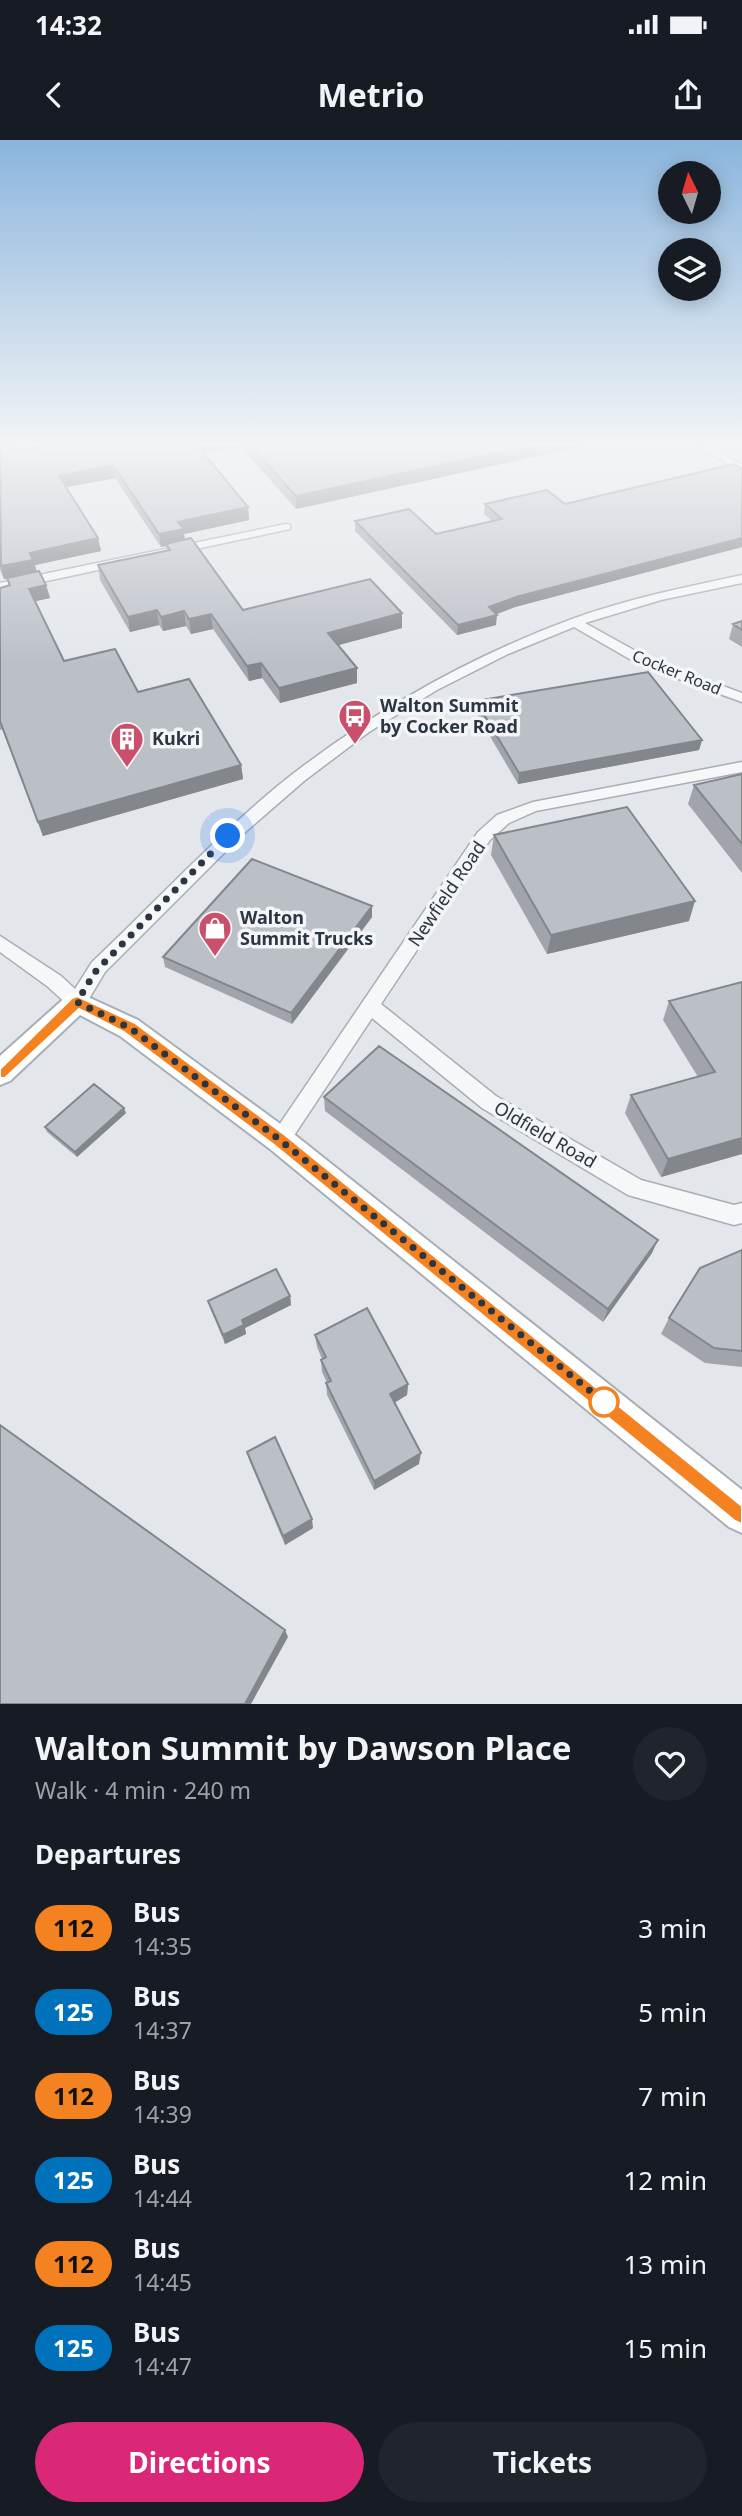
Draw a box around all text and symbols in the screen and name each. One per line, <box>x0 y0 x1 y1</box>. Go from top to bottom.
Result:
text: 14:32 <box>35 7 102 43</box>
text: Metrio <box>317 73 425 116</box>
icon: back <box>35 76 73 114</box>
icon: share <box>669 76 707 114</box>
north arrow <box>658 161 721 224</box>
map controls <box>658 161 721 301</box>
button: layers <box>658 238 721 301</box>
street label: Cocker Road <box>629 644 725 700</box>
place label: Walton Summit by Cocker Road <box>380 693 519 738</box>
bus stop icon: Walton Summit by Cocker Road <box>336 697 374 746</box>
building icon: Kukri <box>108 720 146 769</box>
place label: Kukri <box>152 726 200 750</box>
your location <box>210 818 245 853</box>
street label: Newfield Road <box>402 836 490 951</box>
place label: Walton Summit Trucks <box>240 905 373 950</box>
shop icon: Walton Summit Trucks <box>196 909 234 958</box>
street label: Oldfield Road <box>490 1095 601 1173</box>
unlabelled marker <box>589 1387 619 1417</box>
text: Walton Summit by Dawson Place <box>35 1725 571 1770</box>
button: heart <box>633 1727 707 1801</box>
text: Walk · 4 min · 240 m <box>35 1774 251 1806</box>
text: Departures <box>35 1836 181 1872</box>
text: Bus <box>133 1894 180 1930</box>
text: 3 min <box>638 1910 707 1946</box>
text: 112 <box>53 1911 94 1944</box>
text: 14:35 <box>133 1930 192 1962</box>
text: Bus <box>133 1978 180 2014</box>
text: 5 min <box>638 1994 707 2030</box>
text: 125 <box>53 1995 94 2028</box>
text: 14:37 <box>133 2014 192 2046</box>
text: Bus <box>133 2062 180 2098</box>
text: 7 min <box>638 2078 707 2114</box>
text: 112 <box>53 2079 94 2112</box>
text: 14:39 <box>133 2098 192 2130</box>
text: Bus <box>133 2146 180 2182</box>
text: 12 min <box>623 2162 707 2198</box>
text: 125 <box>53 2163 94 2196</box>
text: 14:44 <box>133 2182 192 2214</box>
text: Bus <box>133 2230 180 2266</box>
text: 13 min <box>623 2246 707 2282</box>
text: 112 <box>53 2247 94 2280</box>
text: 14:45 <box>133 2266 192 2298</box>
text: Bus <box>133 2314 180 2350</box>
text: 15 min <box>623 2330 707 2366</box>
text: 125 <box>53 2331 94 2364</box>
text: 14:47 <box>133 2350 192 2382</box>
button: Directions <box>35 2422 364 2502</box>
button: Tickets <box>378 2422 707 2502</box>

